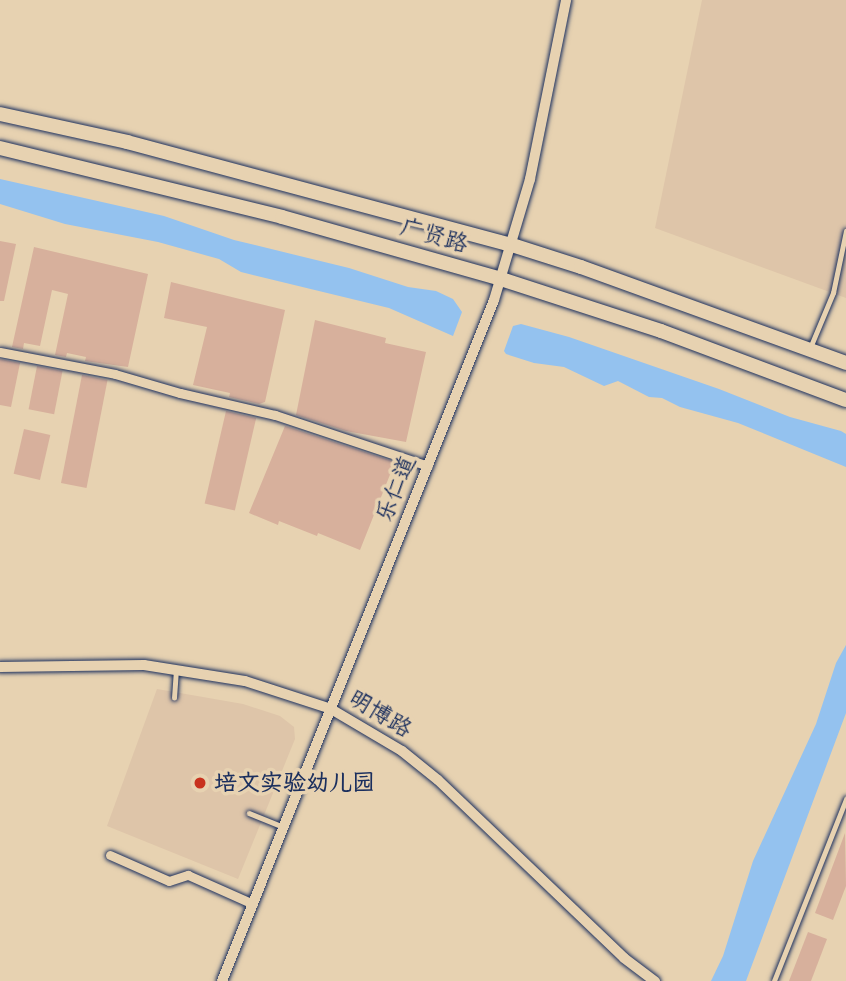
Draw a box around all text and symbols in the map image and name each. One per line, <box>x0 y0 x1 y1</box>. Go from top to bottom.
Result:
street label: 广贤路 <box>397 213 471 259</box>
street label: 乐仁道 <box>370 452 422 526</box>
street label: 明博路 <box>343 684 417 744</box>
place label: 培文实验幼儿园 <box>214 769 375 797</box>
marker: 培文实验幼儿园 <box>192 775 208 791</box>

